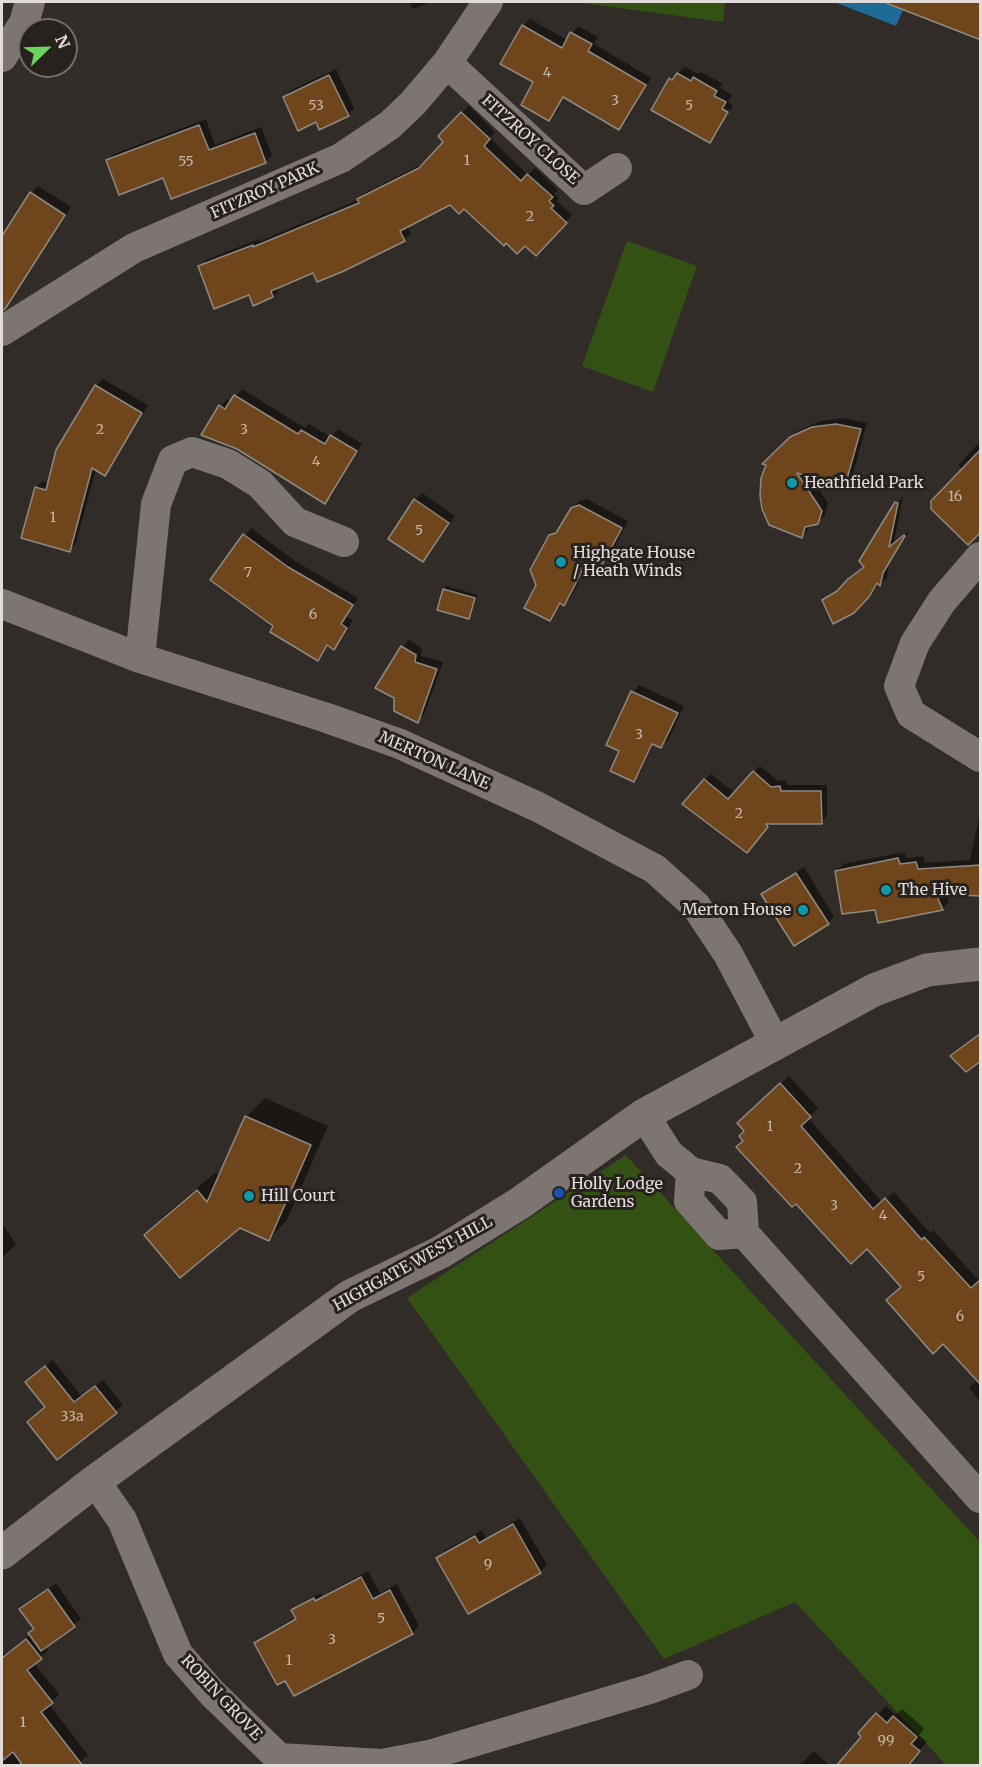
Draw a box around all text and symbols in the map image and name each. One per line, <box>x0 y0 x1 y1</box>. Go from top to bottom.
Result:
north arrow <box>18 18 78 78</box>
text: N <box>51 32 74 51</box>
house number: 4 <box>543 65 551 81</box>
street label: FITZROY CLOSE <box>477 91 583 189</box>
house number: 3 <box>611 93 619 109</box>
house number: 53 <box>308 98 324 114</box>
house number: 5 <box>685 98 693 114</box>
house number: 1 <box>464 153 470 169</box>
house number: 55 <box>178 154 194 170</box>
street label: FITZROY PARK <box>208 159 322 223</box>
house number: 2 <box>526 209 534 225</box>
house number: 2 <box>96 422 104 438</box>
house number: 3 <box>240 422 248 438</box>
house number: 4 <box>312 454 320 470</box>
place label: Heathfield Park <box>804 473 924 493</box>
marker: Heathfield Park <box>785 476 799 490</box>
house number: 16 <box>948 489 962 505</box>
house number: 1 <box>50 510 56 526</box>
house number: 5 <box>415 523 423 539</box>
place label: Highgate House / Heath Winds <box>573 543 695 581</box>
marker: Highgate House / Heath Winds <box>554 555 568 569</box>
house number: 7 <box>244 565 252 581</box>
house number: 6 <box>309 607 317 623</box>
house number: 3 <box>635 727 643 743</box>
street label: MERTON LANE <box>375 728 493 794</box>
house number: 2 <box>735 806 743 822</box>
place label: The Hive <box>898 880 967 900</box>
marker: The Hive <box>879 883 893 897</box>
place label: Merton House <box>682 900 791 920</box>
marker: Merton House <box>796 903 810 917</box>
house number: 1 <box>767 1119 773 1135</box>
house number: 2 <box>794 1161 802 1177</box>
place label: Holly Lodge Gardens <box>571 1174 663 1212</box>
place label: Hill Court <box>261 1186 336 1206</box>
marker: Holly Lodge Gardens <box>552 1186 566 1200</box>
marker: Hill Court <box>242 1189 256 1203</box>
house number: 3 <box>830 1198 838 1214</box>
house number: 4 <box>879 1208 887 1224</box>
street label: HIGHGATE WEST HILL <box>330 1212 496 1316</box>
house number: 5 <box>917 1269 925 1285</box>
house number: 6 <box>956 1309 964 1325</box>
house number: 33a <box>61 1409 83 1425</box>
house number: 9 <box>484 1557 492 1573</box>
house number: 5 <box>377 1611 385 1627</box>
house number: 3 <box>328 1632 336 1648</box>
street label: ROBIN GROVE <box>177 1651 265 1745</box>
house number: 1 <box>286 1653 292 1669</box>
house number: 1 <box>20 1715 26 1731</box>
house number: 99 <box>878 1733 894 1749</box>

